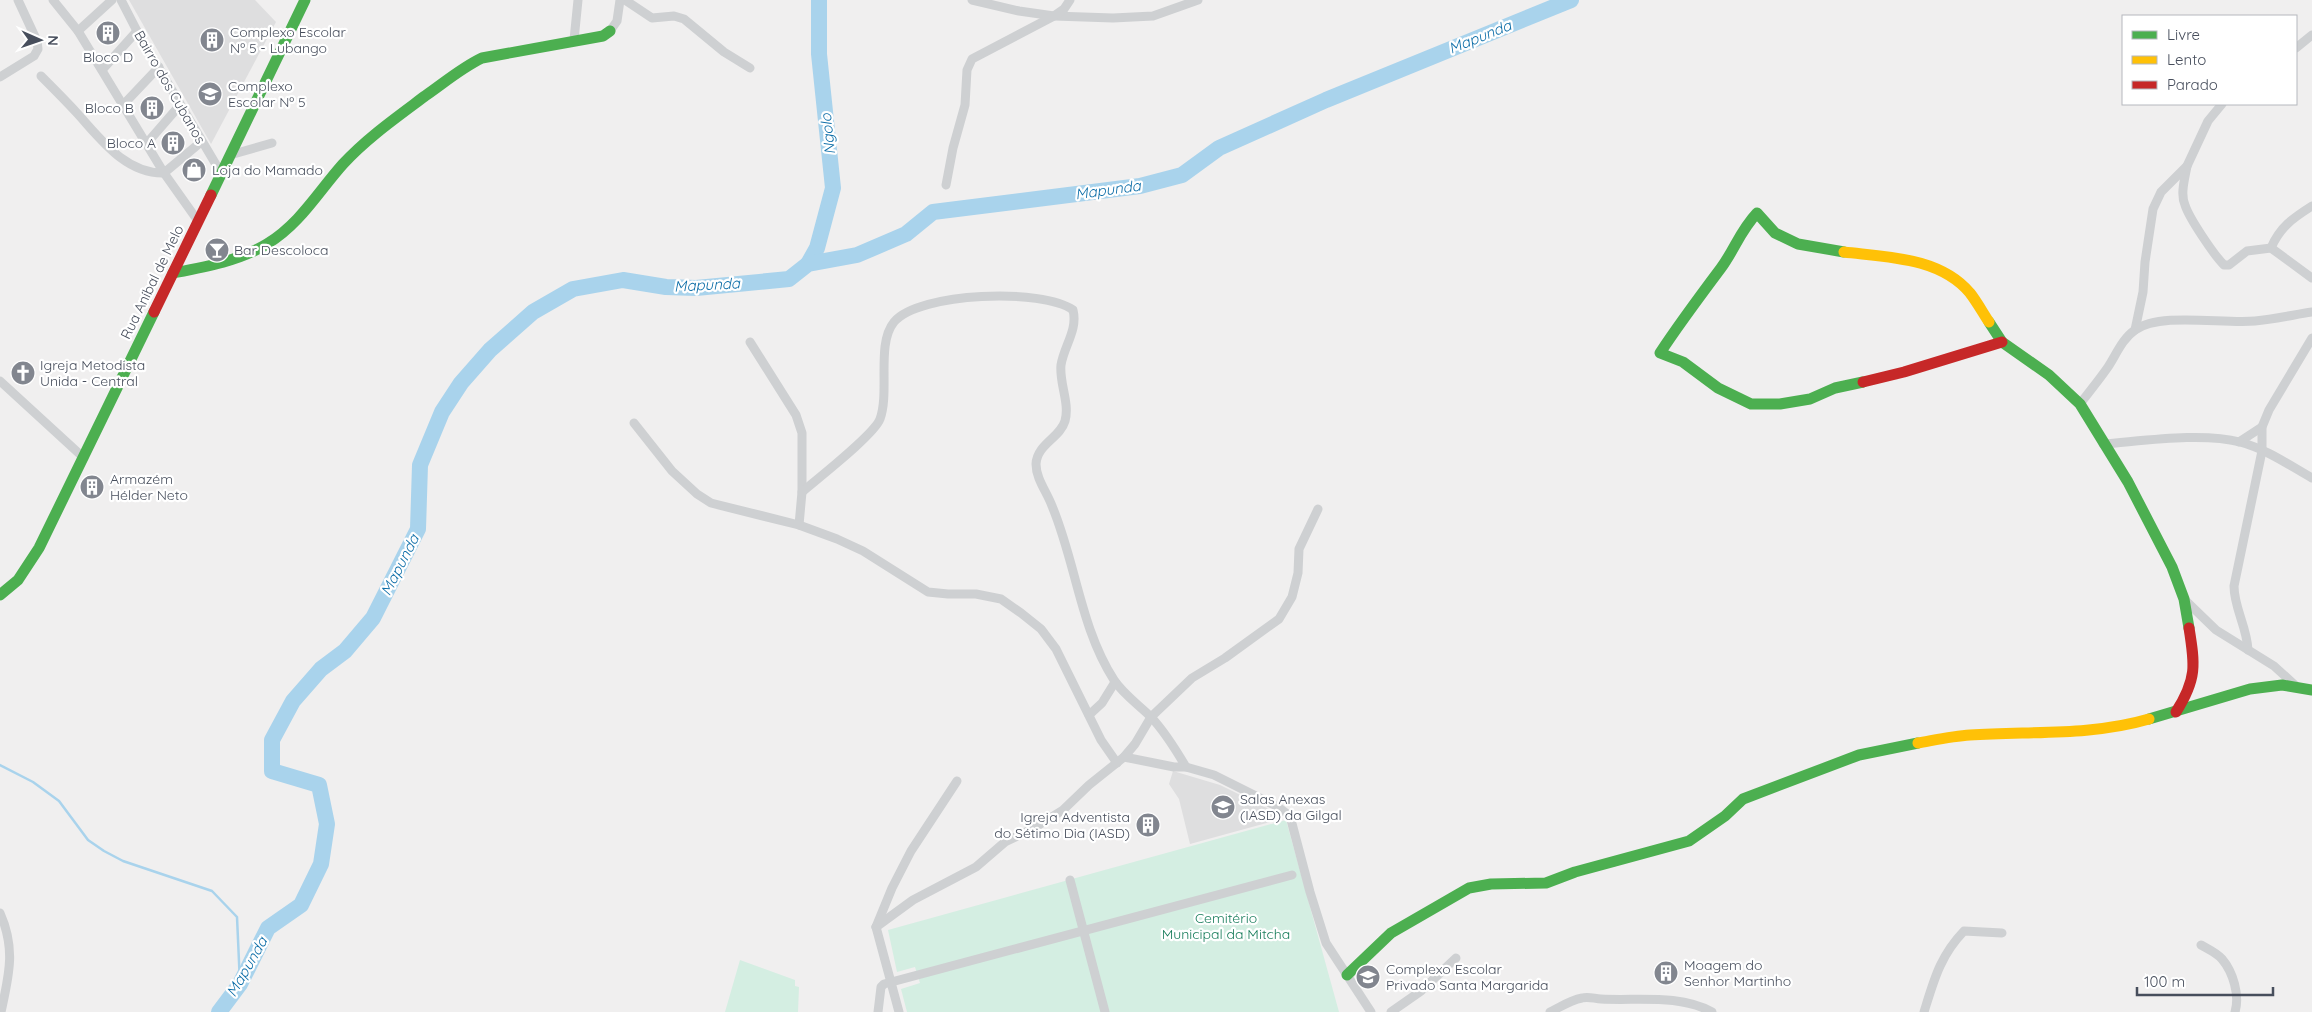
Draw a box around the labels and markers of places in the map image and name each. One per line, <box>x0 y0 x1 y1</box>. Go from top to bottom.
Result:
building icon: Bloco D <box>95 20 121 46</box>
place label: Complexo Escolar Nº 5 - Lubango <box>230 23 347 57</box>
building icon: Complexo Escolar Nº 5 - Lubango <box>199 27 225 53</box>
place label: Bloco D <box>83 48 133 66</box>
place label: Complexo Escolar Nº 5 <box>228 77 306 111</box>
school or university icon: Complexo Escolar Nº 5 <box>197 81 223 107</box>
building icon: Bloco B <box>139 95 165 121</box>
place label: Bloco B <box>85 99 134 117</box>
building icon: Bloco A <box>160 130 186 156</box>
place label: Bloco A <box>107 134 156 152</box>
shop icon: Loja do Mamado <box>181 157 207 183</box>
place label: Loja do Mamado <box>212 161 323 179</box>
bar icon: Bar Descoloca <box>204 237 230 263</box>
place label: Bar Descoloca <box>234 241 328 259</box>
place label: Igreja Metodista Unida - Central <box>40 356 145 390</box>
church icon: Igreja Metodista Unida - Central <box>10 360 36 386</box>
place label: Armazém Hélder Neto <box>110 470 188 504</box>
building icon: Armazém Hélder Neto <box>79 474 105 500</box>
place label: Salas Anexas (IASD) da Gilgal <box>1240 790 1342 824</box>
school or university icon: Salas Anexas (IASD) da Gilgal <box>1210 794 1236 820</box>
place label: Igreja Adventista do Sétimo Dia (IASD) <box>994 808 1130 842</box>
building icon: Igreja Adventista do Sétimo Dia (IASD) <box>1135 812 1161 838</box>
place label: Moagem do Senhor Martinho <box>1684 956 1791 990</box>
place label: Complexo Escolar Privado Santa Margarida <box>1386 960 1549 994</box>
building icon: Moagem do Senhor Martinho <box>1653 960 1679 986</box>
school or university icon: Complexo Escolar Privado Santa Margarida <box>1355 964 1381 990</box>

